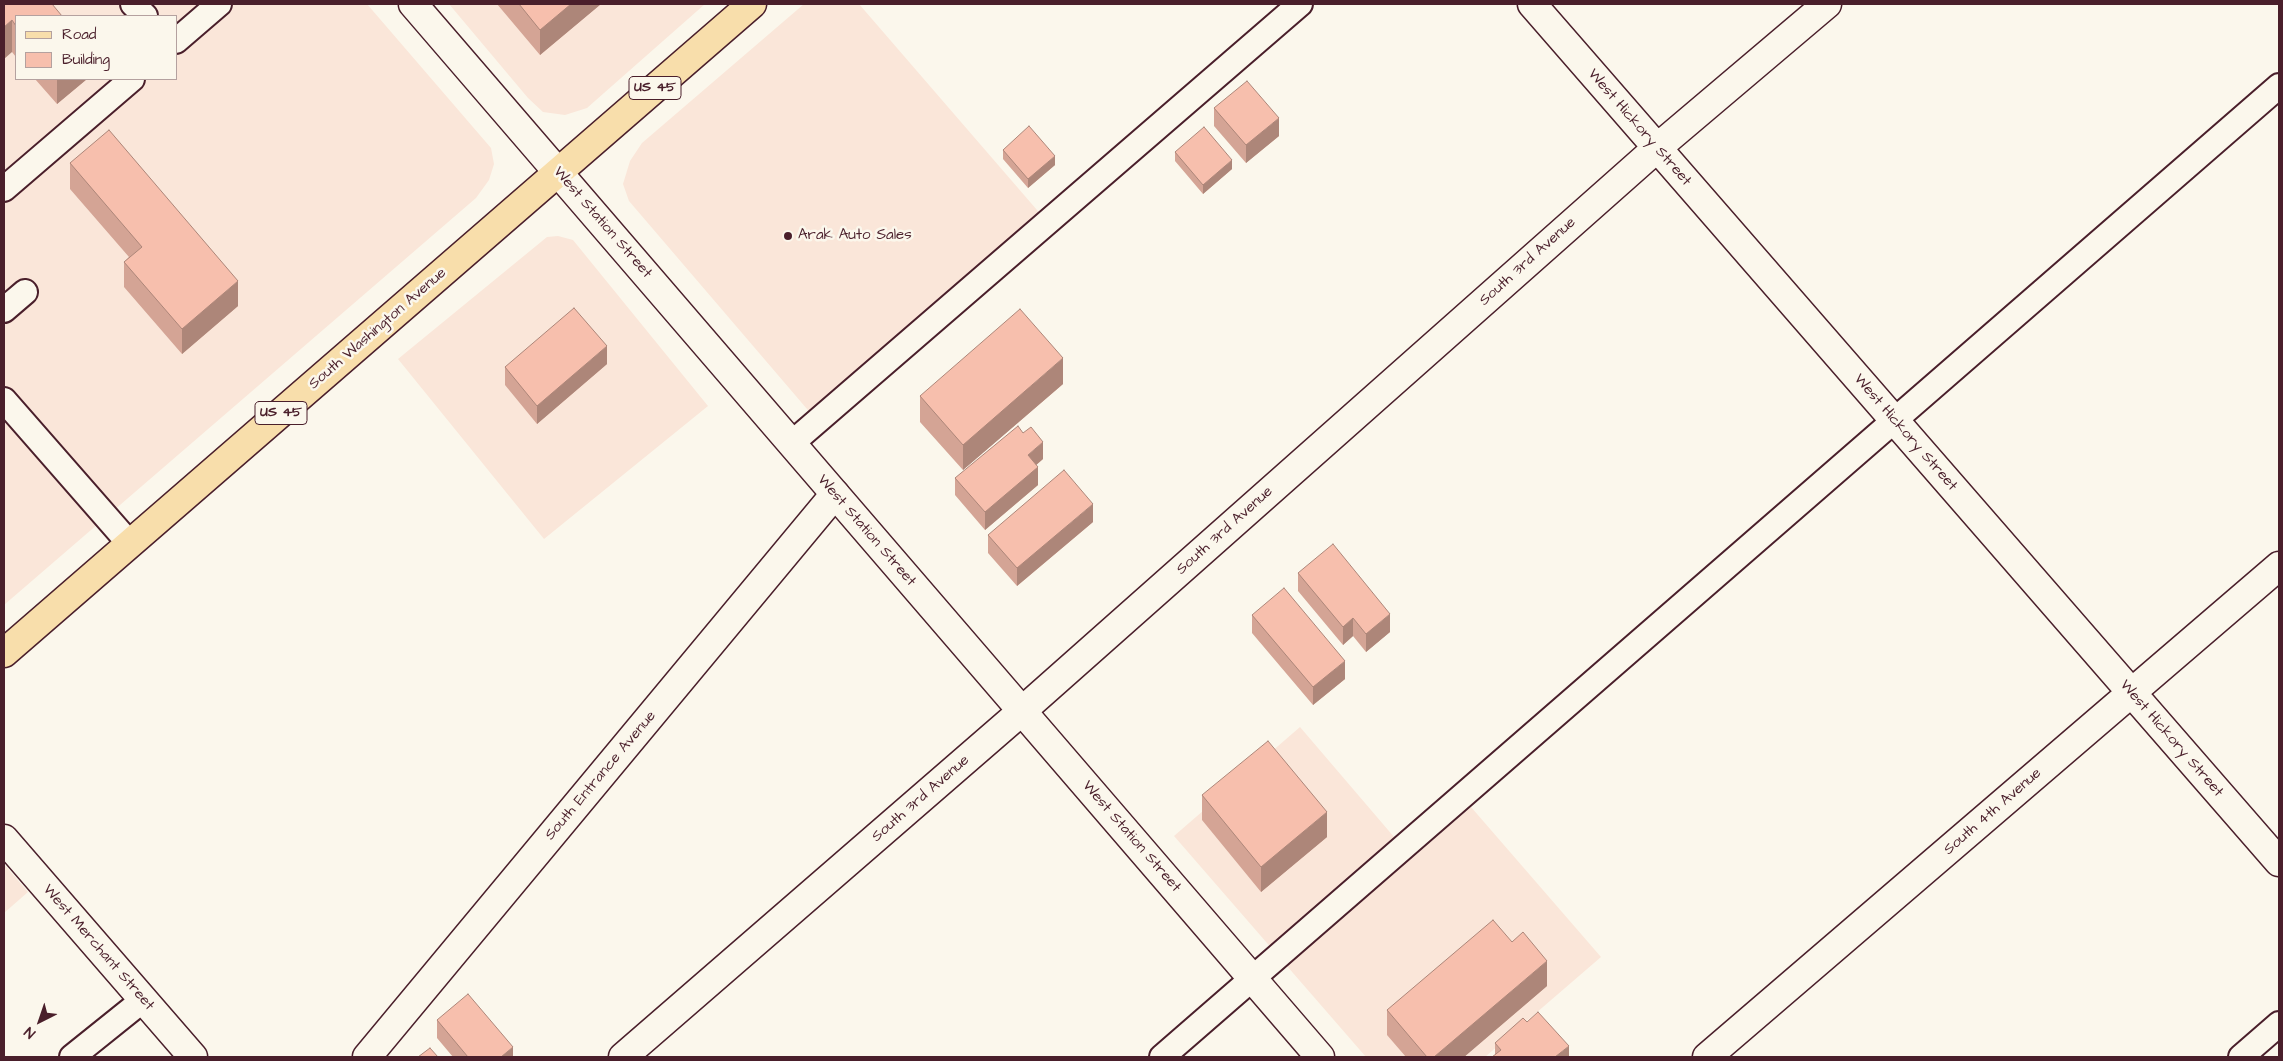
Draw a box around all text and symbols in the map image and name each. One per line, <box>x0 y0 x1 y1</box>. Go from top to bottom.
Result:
legend <box>15 15 178 80</box>
text: Road <box>62 24 96 45</box>
text: Building <box>62 49 110 70</box>
street label: West Hickory Street <box>1583 66 1695 190</box>
road number: US 45 <box>629 76 681 100</box>
street label: West Station Street <box>549 164 655 282</box>
street label: South 3rd Avenue <box>1476 214 1580 310</box>
place label: Arak Auto Sales <box>798 227 912 245</box>
marker: Arak Auto Sales <box>782 230 794 242</box>
street label: South Washington Avenue <box>306 264 450 394</box>
street label: West Hickory Street <box>1849 371 1961 495</box>
road number: US 45 <box>255 402 307 424</box>
street label: West Station Street <box>813 472 919 590</box>
street label: South 3rd Avenue <box>1173 483 1277 579</box>
street label: West Hickory Street <box>2115 677 2227 801</box>
street label: South Entrance Avenue <box>542 708 660 844</box>
street label: South 3rd Avenue <box>868 752 974 846</box>
street label: South 4th Avenue <box>1940 765 2046 859</box>
street label: West Station Street <box>1078 778 1184 896</box>
street label: West Merchant Street <box>38 881 158 1015</box>
north arrow <box>15 996 65 1046</box>
text: N <box>20 1022 40 1043</box>

